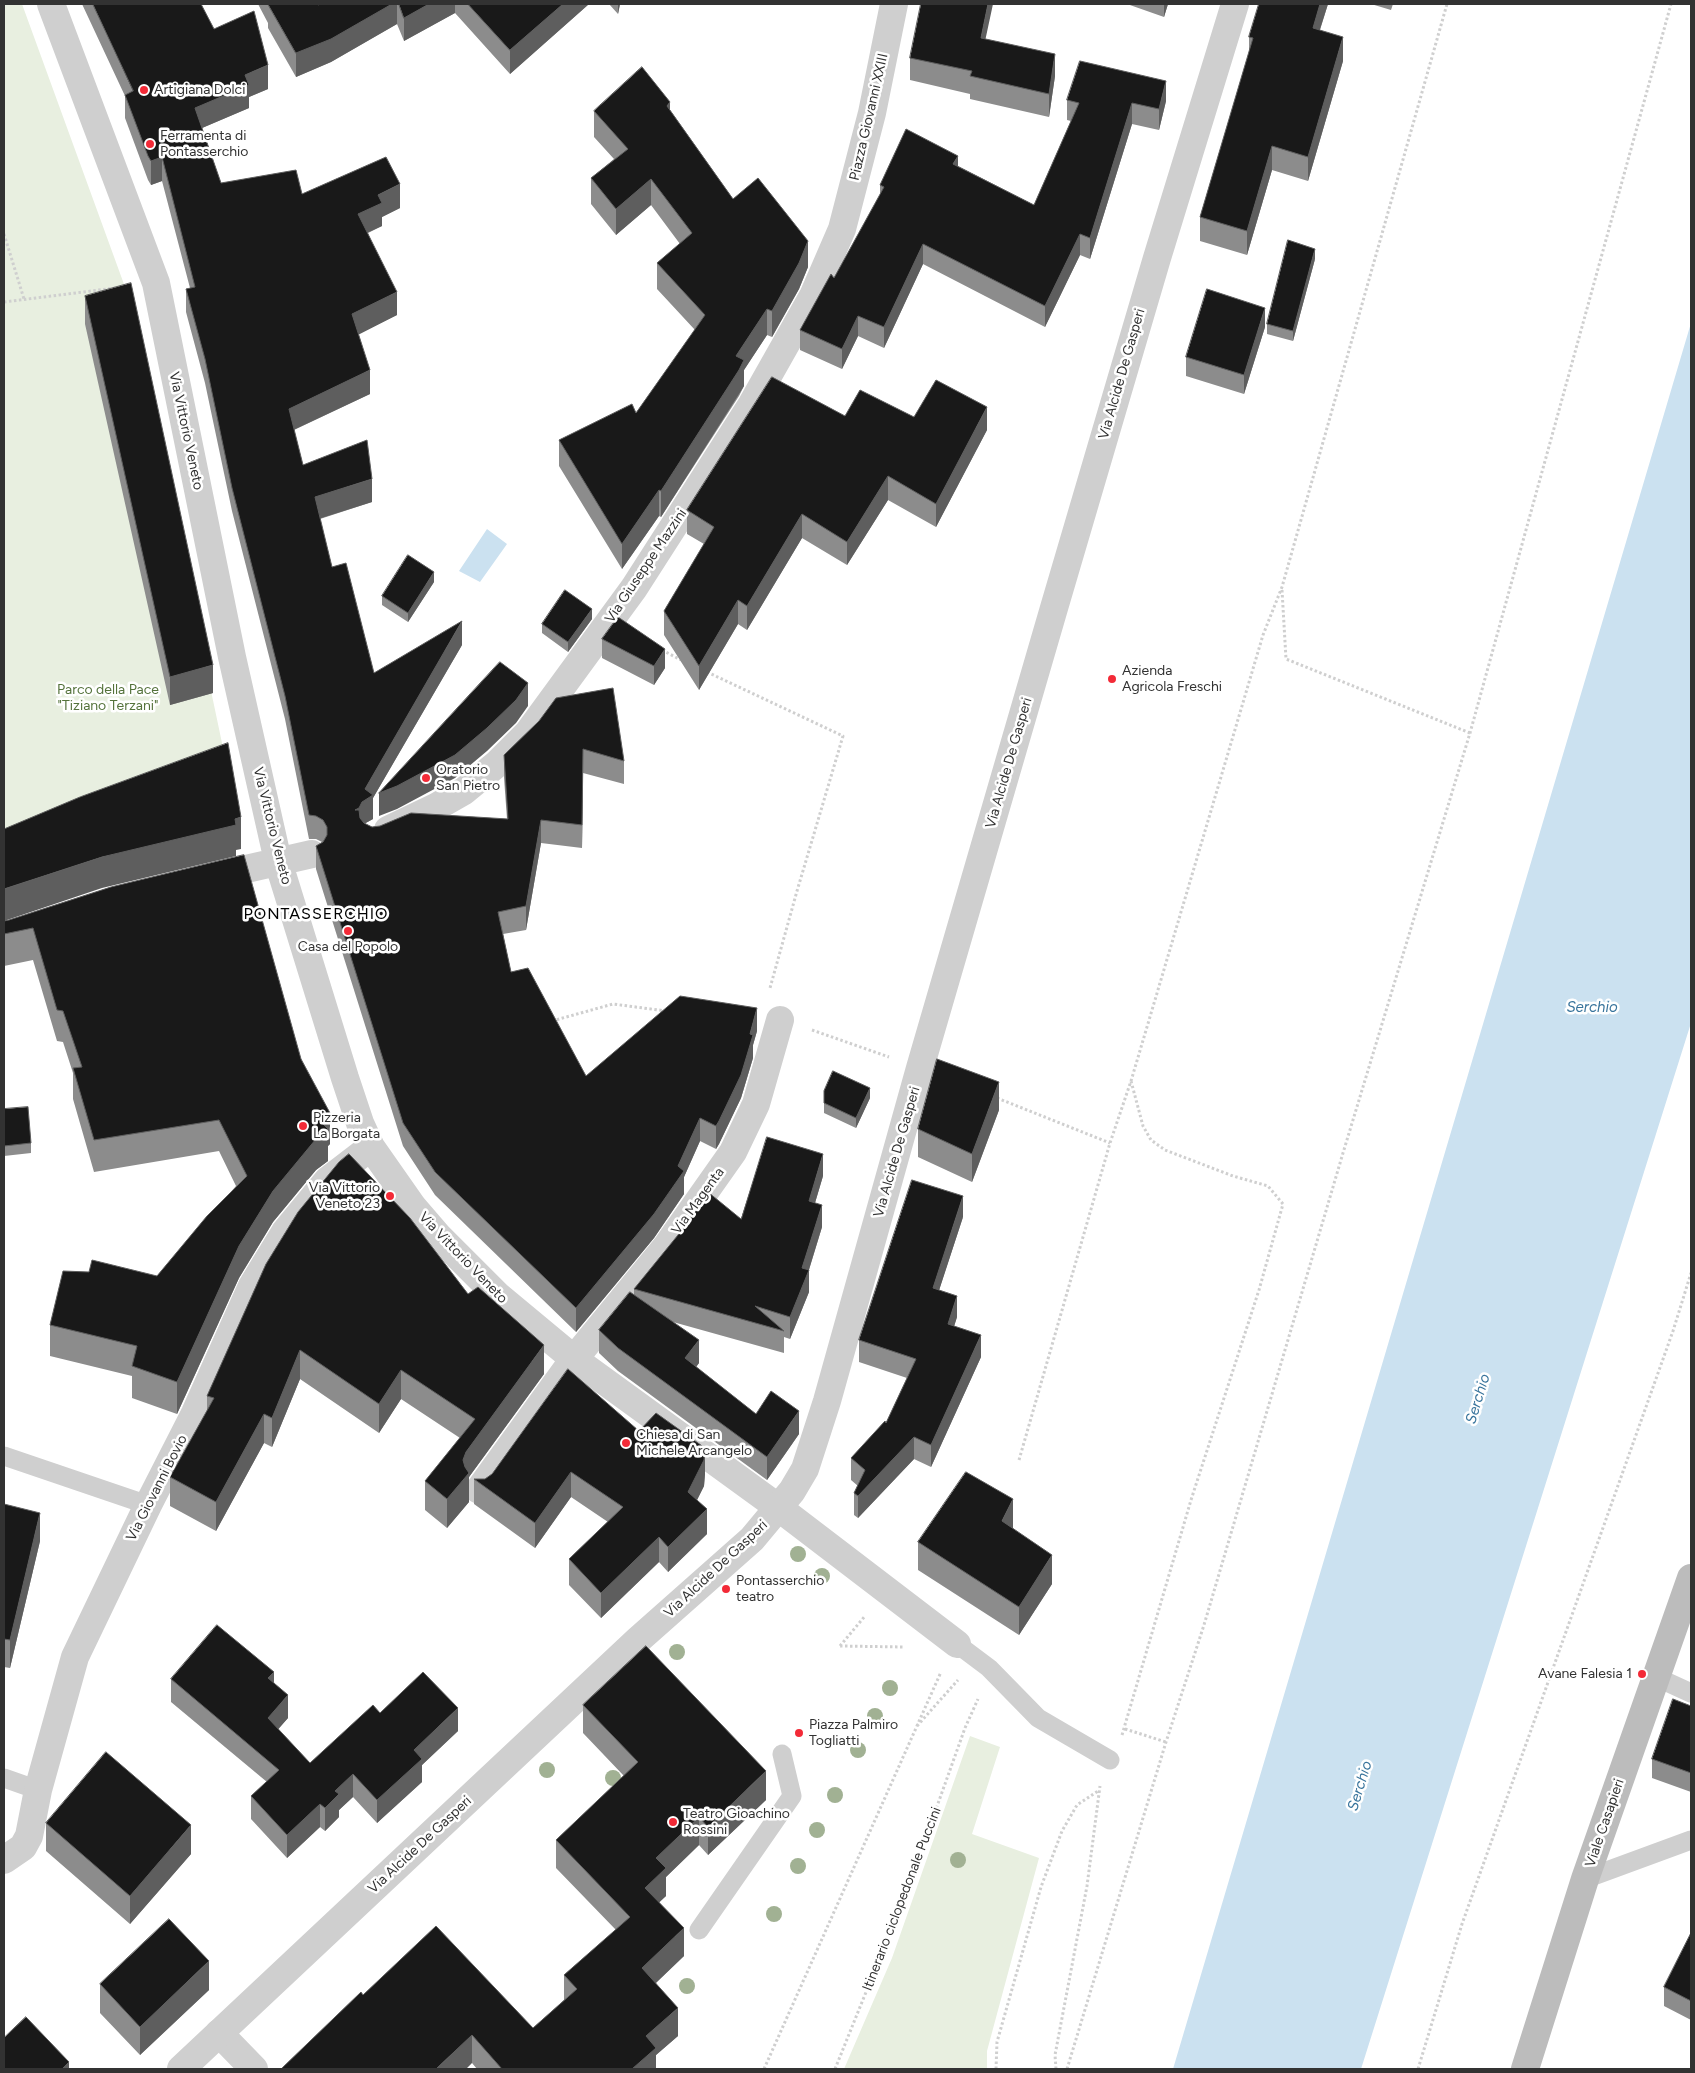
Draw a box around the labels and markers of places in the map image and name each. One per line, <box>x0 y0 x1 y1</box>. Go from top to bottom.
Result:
place label: Artigiana Dolci <box>154 82 245 98</box>
marker: Artigiana Dolci <box>138 84 150 96</box>
place label: Ferramenta di Pontasserchio <box>160 128 248 160</box>
marker: Ferramenta di Pontasserchio <box>144 138 156 150</box>
place label: Azienda Agricola Freschi <box>1122 663 1222 696</box>
marker: Azienda Agricola Freschi <box>1106 673 1118 685</box>
place label: Oratorio San Pietro <box>436 762 500 794</box>
marker: Oratorio San Pietro <box>420 772 432 784</box>
marker: Casa del Popolo <box>342 925 354 937</box>
place label: Casa del Popolo <box>298 939 398 955</box>
place label: Pizzeria La Borgata <box>313 1110 380 1142</box>
marker: Pizzeria La Borgata <box>297 1120 309 1132</box>
place label: Via Vittorio Veneto 23 <box>309 1180 380 1212</box>
marker: Via Vittorio Veneto 23 <box>384 1190 396 1202</box>
place label: Chiesa di San Michele Arcangelo <box>636 1427 752 1460</box>
marker: Chiesa di San Michele Arcangelo <box>620 1437 632 1449</box>
place label: Pontasserchio teatro <box>736 1573 824 1605</box>
marker: Pontasserchio teatro <box>720 1583 732 1595</box>
place label: Avane Falesia 1 <box>1538 1666 1632 1682</box>
marker: Avane Falesia 1 <box>1636 1668 1648 1680</box>
place label: Piazza Palmiro Togliatti <box>809 1717 898 1750</box>
marker: Piazza Palmiro Togliatti <box>793 1727 805 1739</box>
place label: Teatro Gioachino Rossini <box>683 1806 790 1838</box>
marker: Teatro Gioachino Rossini <box>667 1816 679 1828</box>

